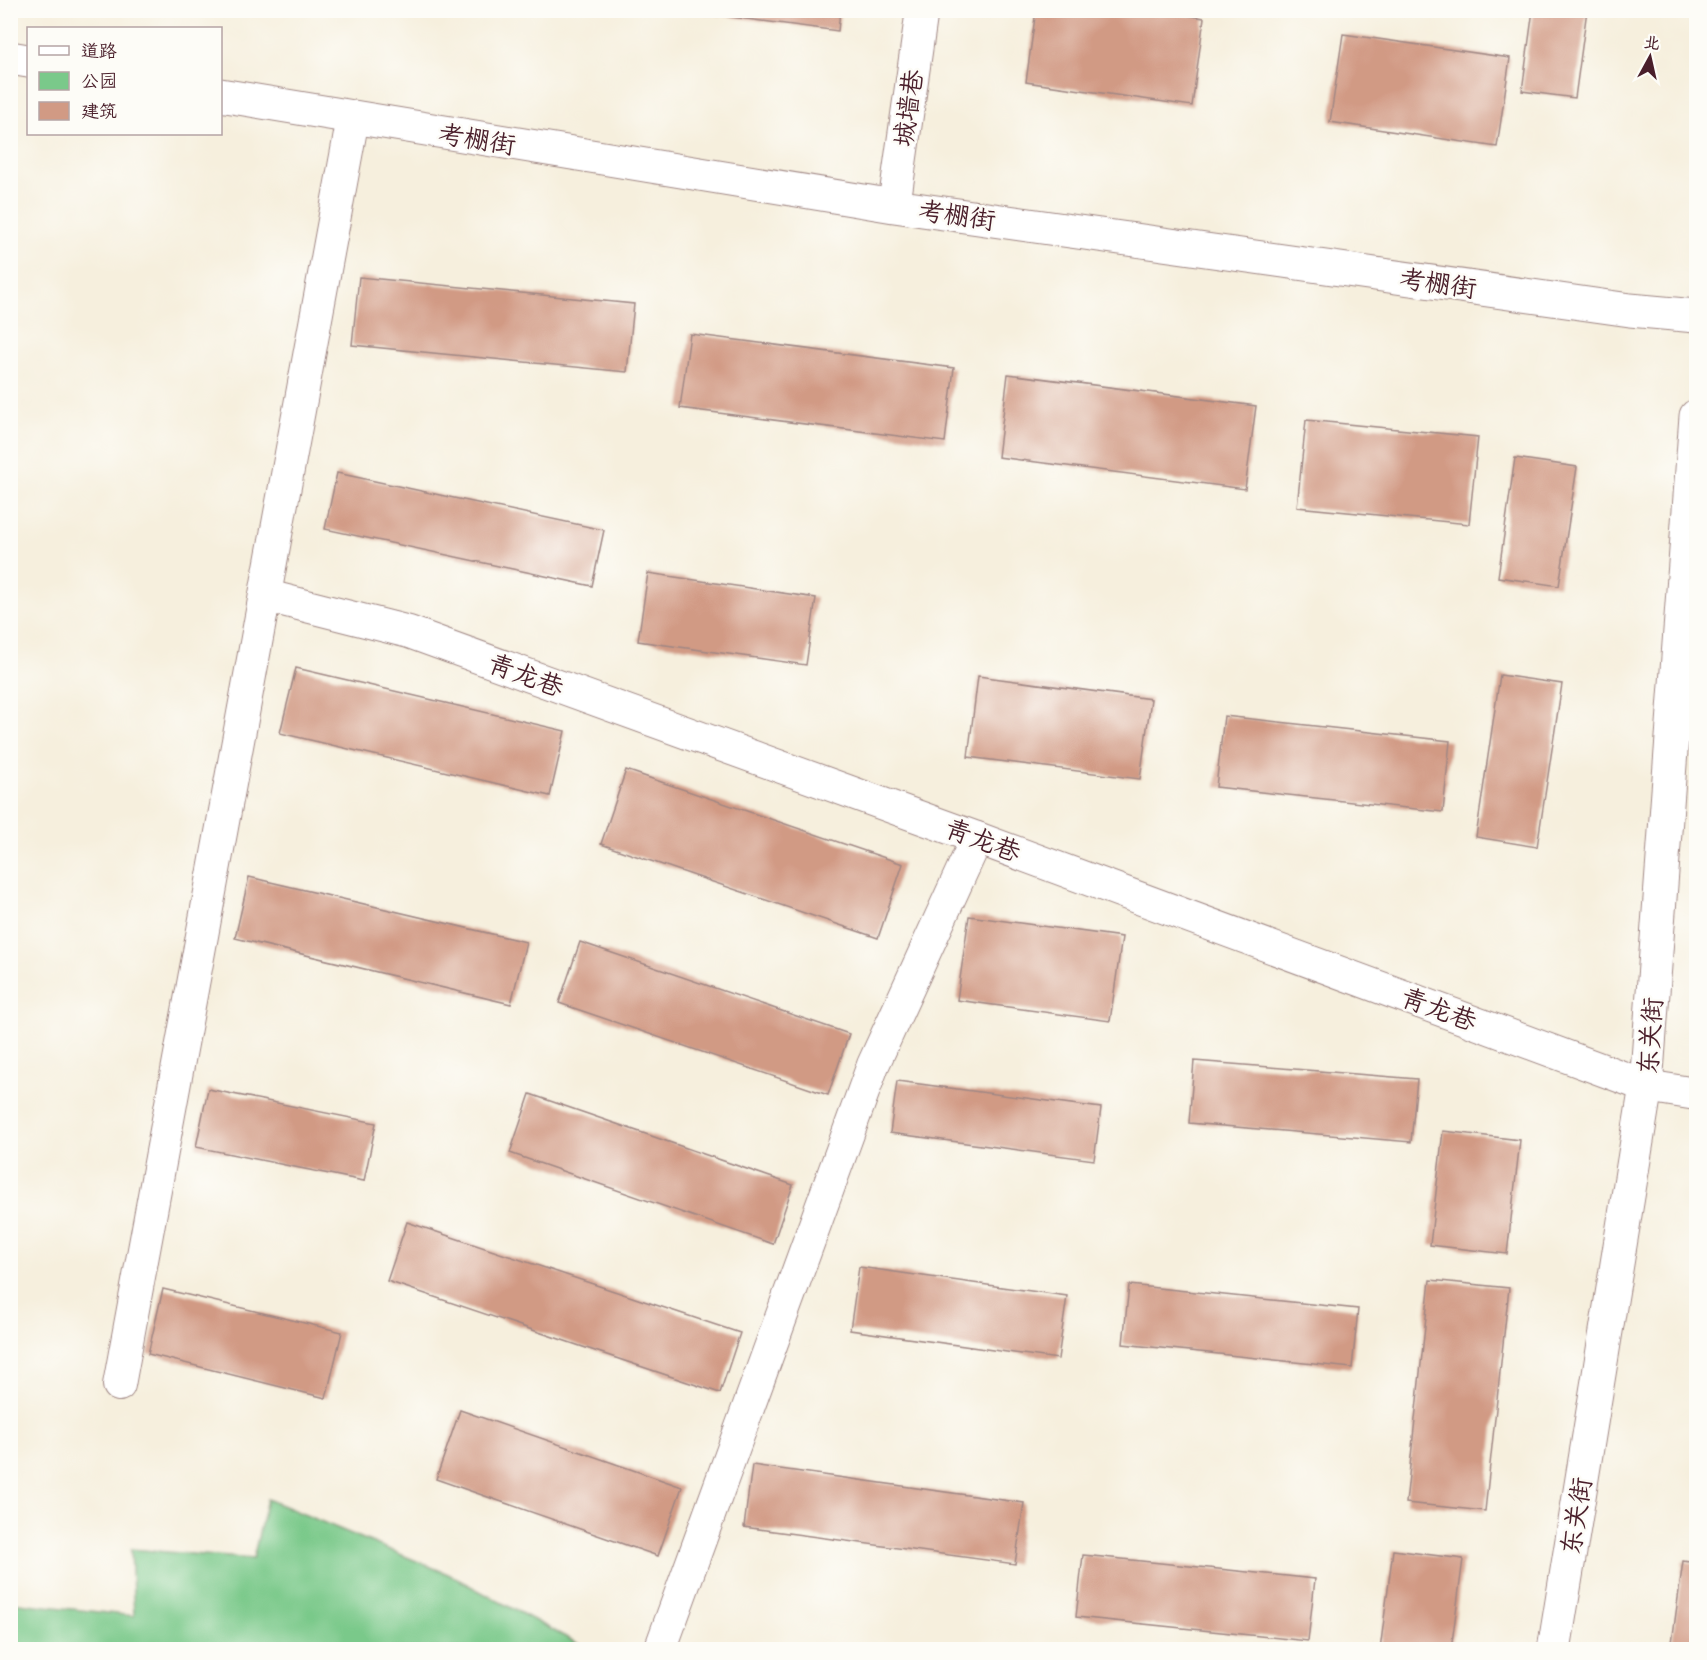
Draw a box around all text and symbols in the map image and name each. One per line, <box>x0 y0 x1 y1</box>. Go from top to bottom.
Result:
legend <box>27 27 222 135</box>
north arrow <box>1620 27 1680 87</box>
text: 北 <box>1643 32 1661 53</box>
text: 道路 <box>81 40 117 62</box>
street label: 城墙巷 <box>887 67 929 149</box>
text: 公园 <box>81 70 117 92</box>
text: 建筑 <box>81 100 117 122</box>
street label: 考棚街 <box>436 117 518 161</box>
street label: 考棚街 <box>916 194 998 236</box>
street label: 考棚街 <box>1397 262 1479 304</box>
street label: 青龙巷 <box>484 647 568 703</box>
street label: 青龙巷 <box>941 812 1025 868</box>
street label: 青龙巷 <box>1397 981 1481 1037</box>
street label: 东关街 <box>1631 996 1669 1076</box>
street label: 东关街 <box>1554 1475 1598 1557</box>

